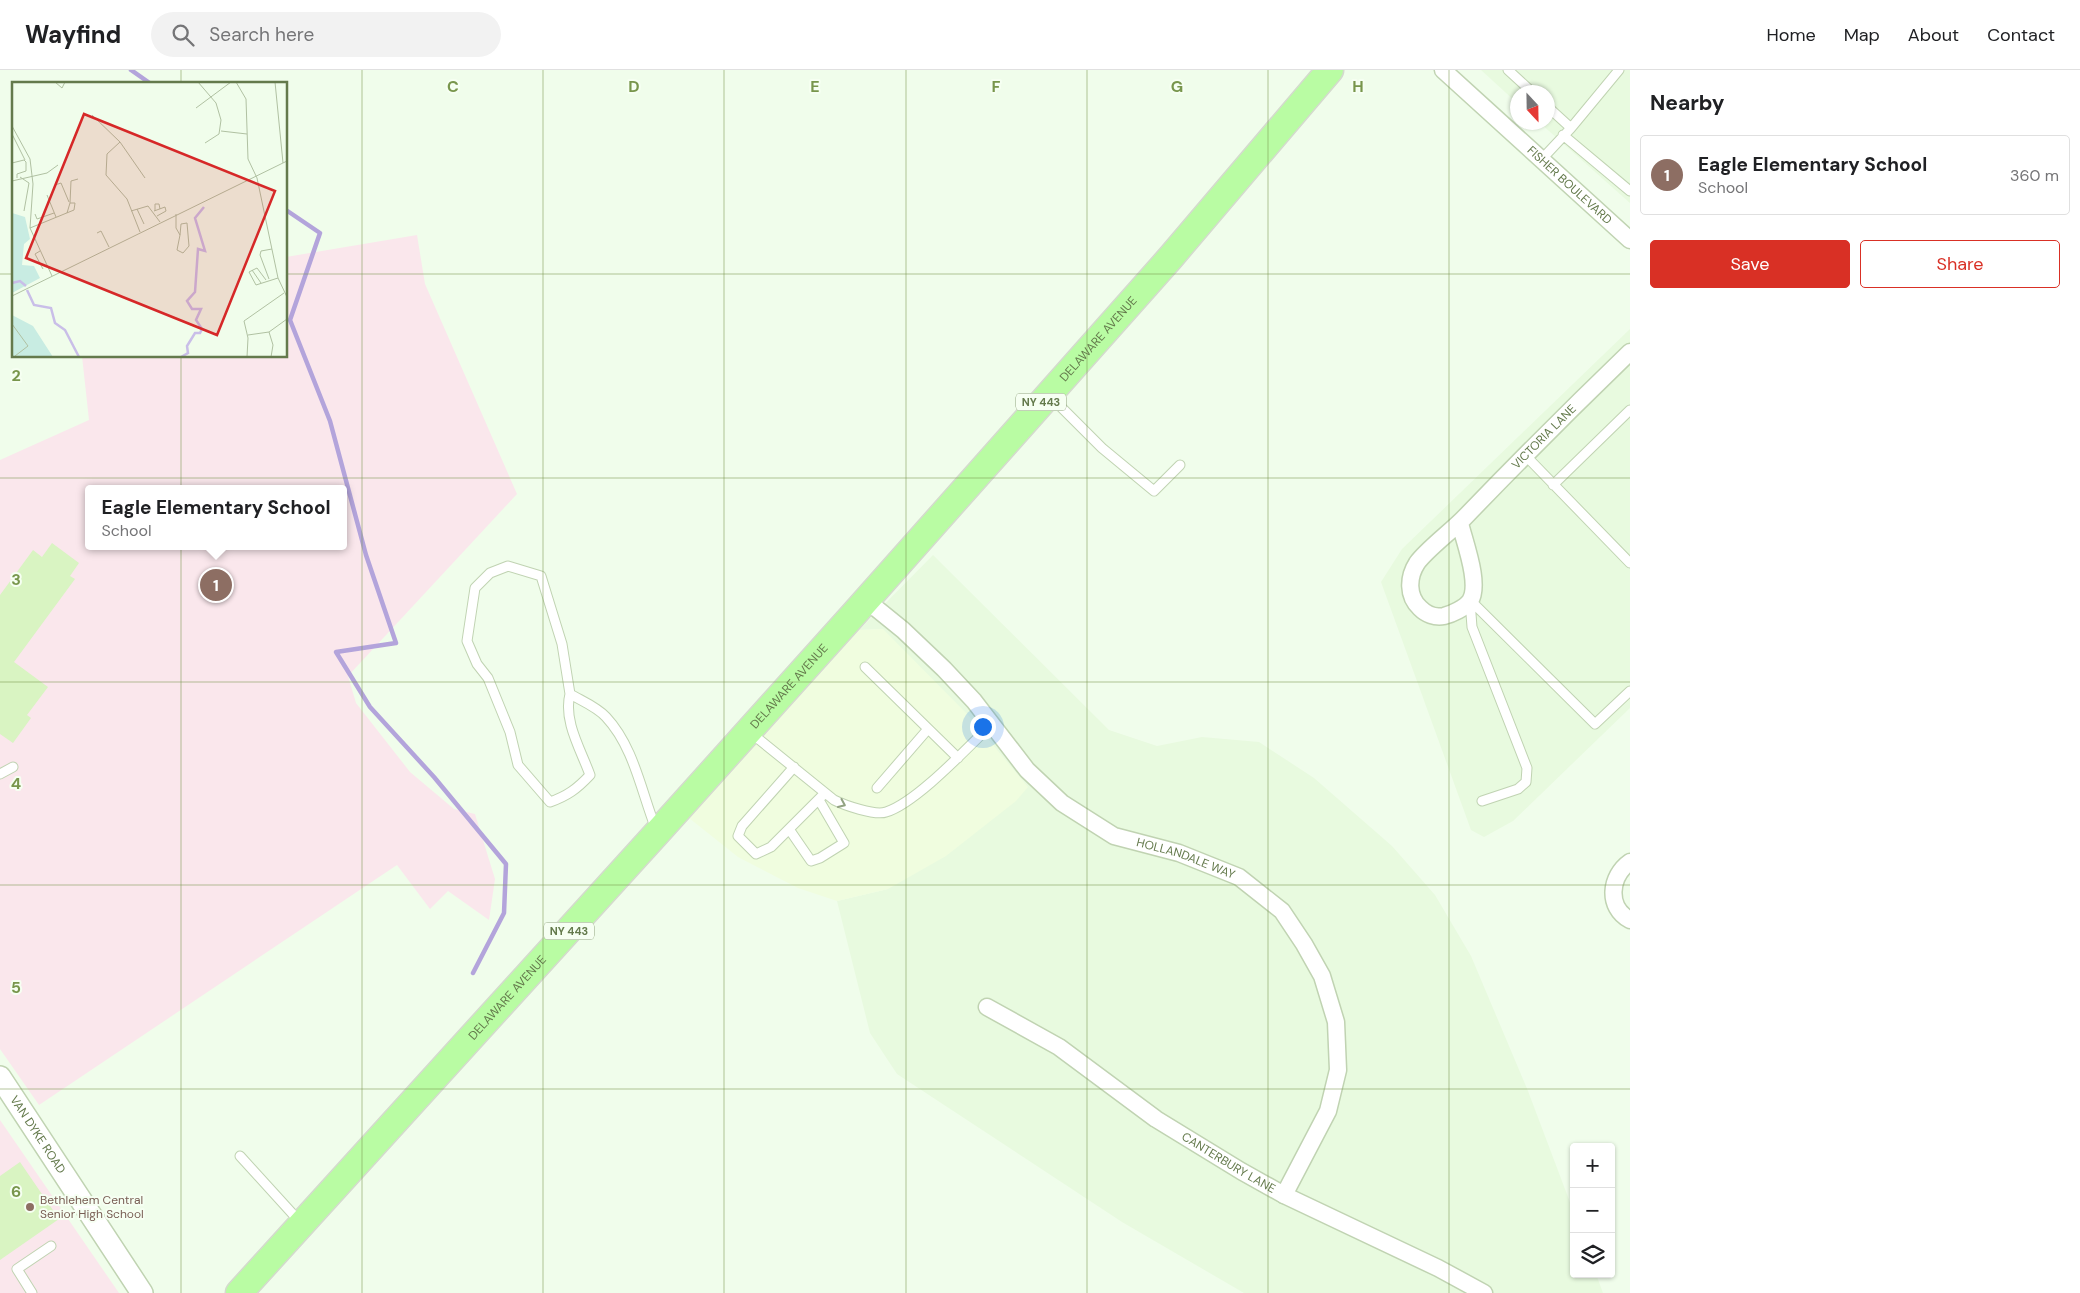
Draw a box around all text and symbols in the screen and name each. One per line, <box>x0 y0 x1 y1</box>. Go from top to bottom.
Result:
search box <box>151 12 501 57</box>
text: Wayfind <box>25 19 121 50</box>
icon: search <box>169 21 197 49</box>
text: Search here <box>209 22 314 47</box>
text: Home <box>1766 23 1816 47</box>
text: Map <box>1844 23 1880 47</box>
text: About <box>1908 23 1959 47</box>
text: Contact <box>1987 23 2055 47</box>
text: C <box>447 76 459 97</box>
text: D <box>628 76 640 97</box>
text: E <box>810 76 820 97</box>
text: F <box>992 76 1001 97</box>
text: G <box>1171 76 1183 97</box>
text: H <box>1352 76 1364 97</box>
inset map <box>12 82 288 358</box>
north arrow <box>1510 85 1555 130</box>
text: Nearby <box>1650 89 1724 117</box>
street label: FISHER BOULEVARD <box>1524 142 1615 228</box>
text: Eagle Elementary School <box>1698 152 1927 177</box>
text: 1 <box>1664 165 1670 186</box>
text: 360 m <box>2010 165 2059 186</box>
text: School <box>1698 177 1748 198</box>
button: Save <box>1650 240 1850 288</box>
button: Share <box>1860 240 2060 288</box>
street label: DELAWARE AVENUE <box>1056 293 1141 385</box>
text: 2 <box>11 365 21 386</box>
road number: NY 443 <box>1016 394 1066 411</box>
street label: VICTORIA LANE <box>1508 401 1580 473</box>
popup <box>85 485 347 550</box>
text: Eagle Elementary School <box>101 495 331 520</box>
text: School <box>101 520 152 541</box>
pin: 1 <box>200 566 232 604</box>
text: 3 <box>11 569 21 590</box>
street label: DELAWARE AVENUE <box>747 640 832 732</box>
your location <box>970 714 996 740</box>
text: 4 <box>11 773 21 794</box>
one-way arrow <box>837 797 846 808</box>
street label: HOLLANDALE WAY <box>1135 834 1237 883</box>
road number: NY 443 <box>544 922 594 939</box>
street label: DELAWARE AVENUE <box>465 952 550 1043</box>
text: 5 <box>11 977 21 998</box>
street label: VAN DYKE ROAD <box>6 1093 69 1177</box>
street label: CANTERBURY LANE <box>1179 1129 1279 1197</box>
map controls <box>1570 1143 1615 1278</box>
button: + <box>1570 1143 1615 1188</box>
text: 6 <box>11 1181 21 1202</box>
button: − <box>1570 1188 1615 1233</box>
place label: Bethlehem Central Senior High School <box>40 1192 144 1222</box>
marker: Bethlehem Central Senior High School <box>24 1201 36 1213</box>
button: layers <box>1570 1233 1615 1278</box>

